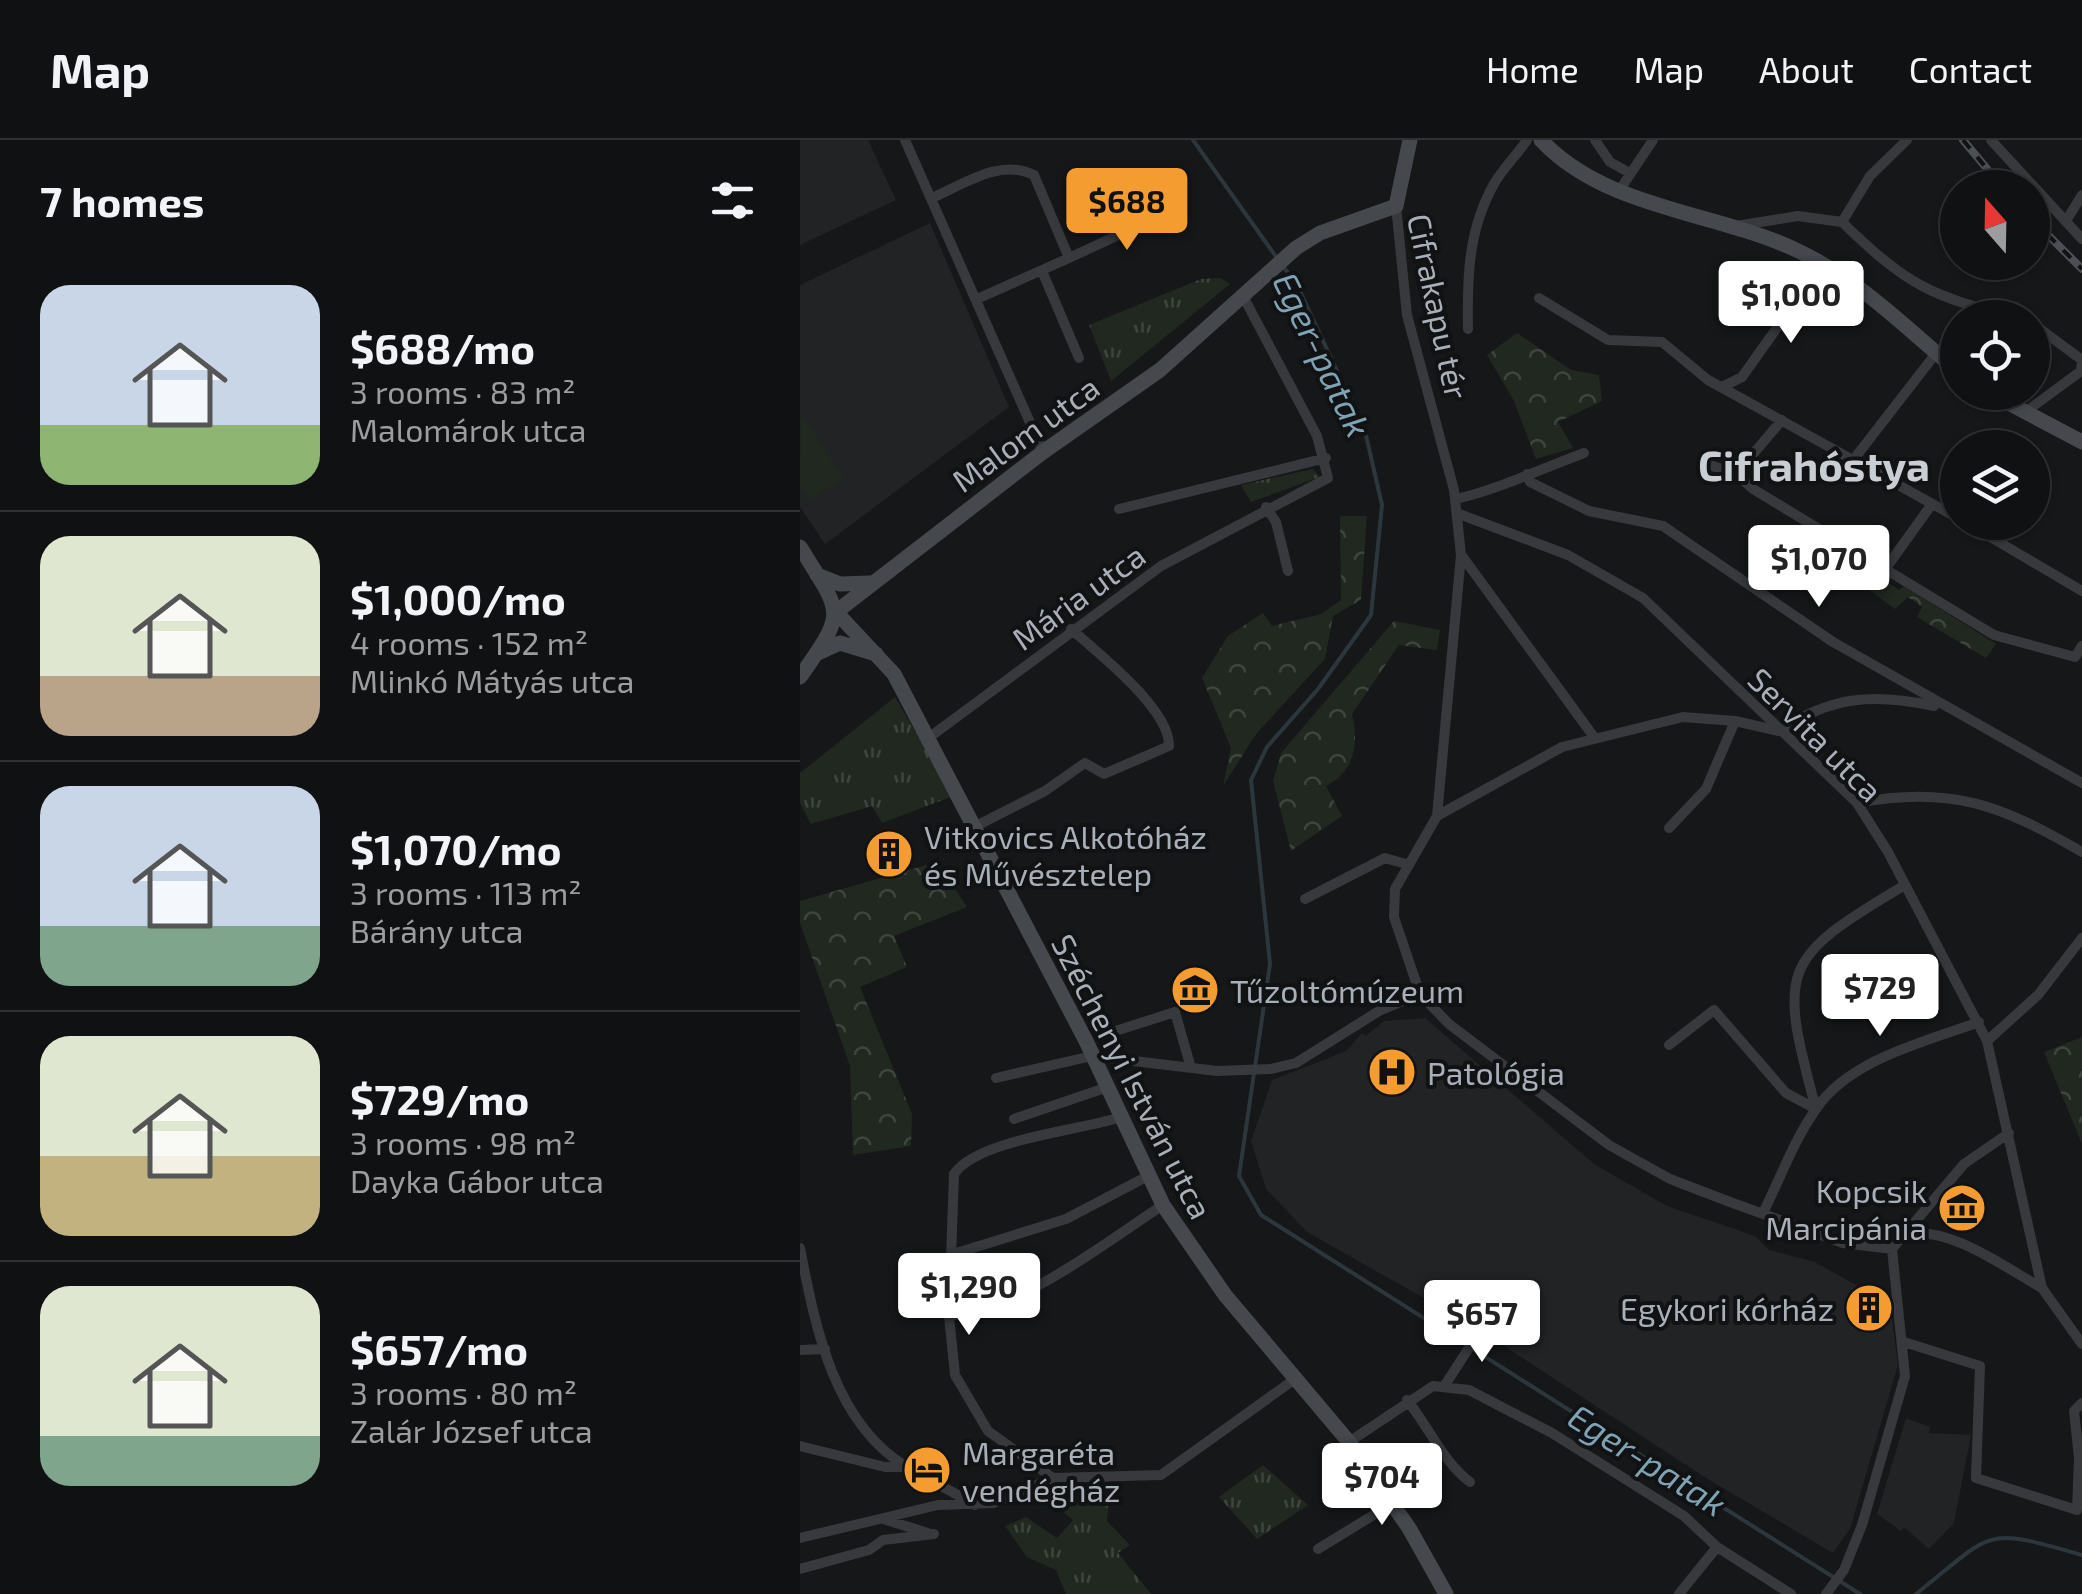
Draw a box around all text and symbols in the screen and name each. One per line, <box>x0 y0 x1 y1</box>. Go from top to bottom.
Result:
text: Map <box>50 40 150 98</box>
text: Home <box>1486 48 1579 90</box>
text: Map <box>1634 48 1704 90</box>
text: About <box>1759 48 1854 90</box>
text: Contact <box>1909 48 2032 90</box>
pin: $688 <box>1068 168 1186 253</box>
north arrow <box>1940 170 2050 280</box>
map controls <box>1940 170 2050 540</box>
icon: filters <box>705 173 760 228</box>
text: 7 homes <box>40 175 204 225</box>
text: $688 <box>1088 181 1166 219</box>
street label: Cifrakapu tér <box>1401 210 1477 402</box>
pin: $1,000 <box>1710 261 1872 346</box>
water label: Eger-patak <box>1265 265 1381 443</box>
text: $1,000 <box>1741 274 1841 312</box>
button: locate <box>1940 300 2050 410</box>
text: $688/mo <box>350 322 535 372</box>
icon: home <box>120 325 240 445</box>
street label: Malom utca <box>944 367 1106 499</box>
text: 3 rooms · 83 m² <box>350 372 575 410</box>
text: Malomárok utca <box>350 410 586 448</box>
button: layers <box>1940 430 2050 540</box>
district label: Cifrahóstya <box>1698 439 1930 490</box>
pin: $1,070 <box>1738 525 1900 610</box>
street label: Mária utca <box>1004 535 1152 657</box>
text: $1,070 <box>1770 538 1868 576</box>
text: $1,000/mo <box>350 573 566 623</box>
icon: home <box>120 576 240 696</box>
text: 4 rooms · 152 m² <box>350 623 588 661</box>
street label: Servita utca <box>1741 659 1891 809</box>
text: Mlinkó Mátyás utca <box>350 661 634 699</box>
place label: Vitkovics Alkotóház és Művésztelep <box>924 817 1207 892</box>
text: $1,070/mo <box>350 823 562 873</box>
icon: home <box>120 826 240 946</box>
building icon: Vitkovics Alkotóház és Művésztelep <box>863 828 915 880</box>
text: 3 rooms · 113 m² <box>350 873 582 911</box>
text: Bárány utca <box>350 911 523 949</box>
street label: Széchenyi István utca <box>1045 927 1221 1225</box>
pin: $729 <box>1821 954 1939 1039</box>
museum icon: Tűzoltómúzeum <box>1169 964 1221 1016</box>
text: $729 <box>1844 967 1916 1005</box>
place label: Tűzoltómúzeum <box>1230 971 1464 1009</box>
hospital icon: Patológia <box>1366 1046 1418 1098</box>
place label: Patológia <box>1427 1053 1565 1091</box>
text: $729/mo <box>350 1073 529 1123</box>
icon: home <box>120 1076 240 1196</box>
text: 3 rooms · 98 m² <box>350 1123 576 1161</box>
text: Dayka Gábor utca <box>350 1161 604 1199</box>
place label: Kopcsik Marcipánia <box>1765 1171 1927 1246</box>
museum icon: Kopcsik Marcipánia <box>1936 1182 1988 1234</box>
pin: $1,290 <box>888 1253 1050 1338</box>
text: $1,290 <box>920 1266 1018 1304</box>
pin: $657 <box>1423 1280 1541 1365</box>
building icon: Egykori kórház <box>1843 1282 1895 1334</box>
place label: Egykori kórház <box>1620 1289 1834 1327</box>
text: $657 <box>1446 1293 1518 1331</box>
text: $657/mo <box>350 1323 528 1373</box>
icon: home <box>120 1326 240 1446</box>
text: 3 rooms · 80 m² <box>350 1373 577 1411</box>
water label: Eger-patak <box>1561 1394 1735 1524</box>
text: Zalár József utca <box>350 1411 593 1449</box>
place label: Margaréta vendégház <box>962 1433 1120 1508</box>
pin: $704 <box>1323 1443 1441 1528</box>
hotel icon: Margaréta vendégház <box>901 1444 953 1496</box>
text: $704 <box>1344 1456 1420 1494</box>

